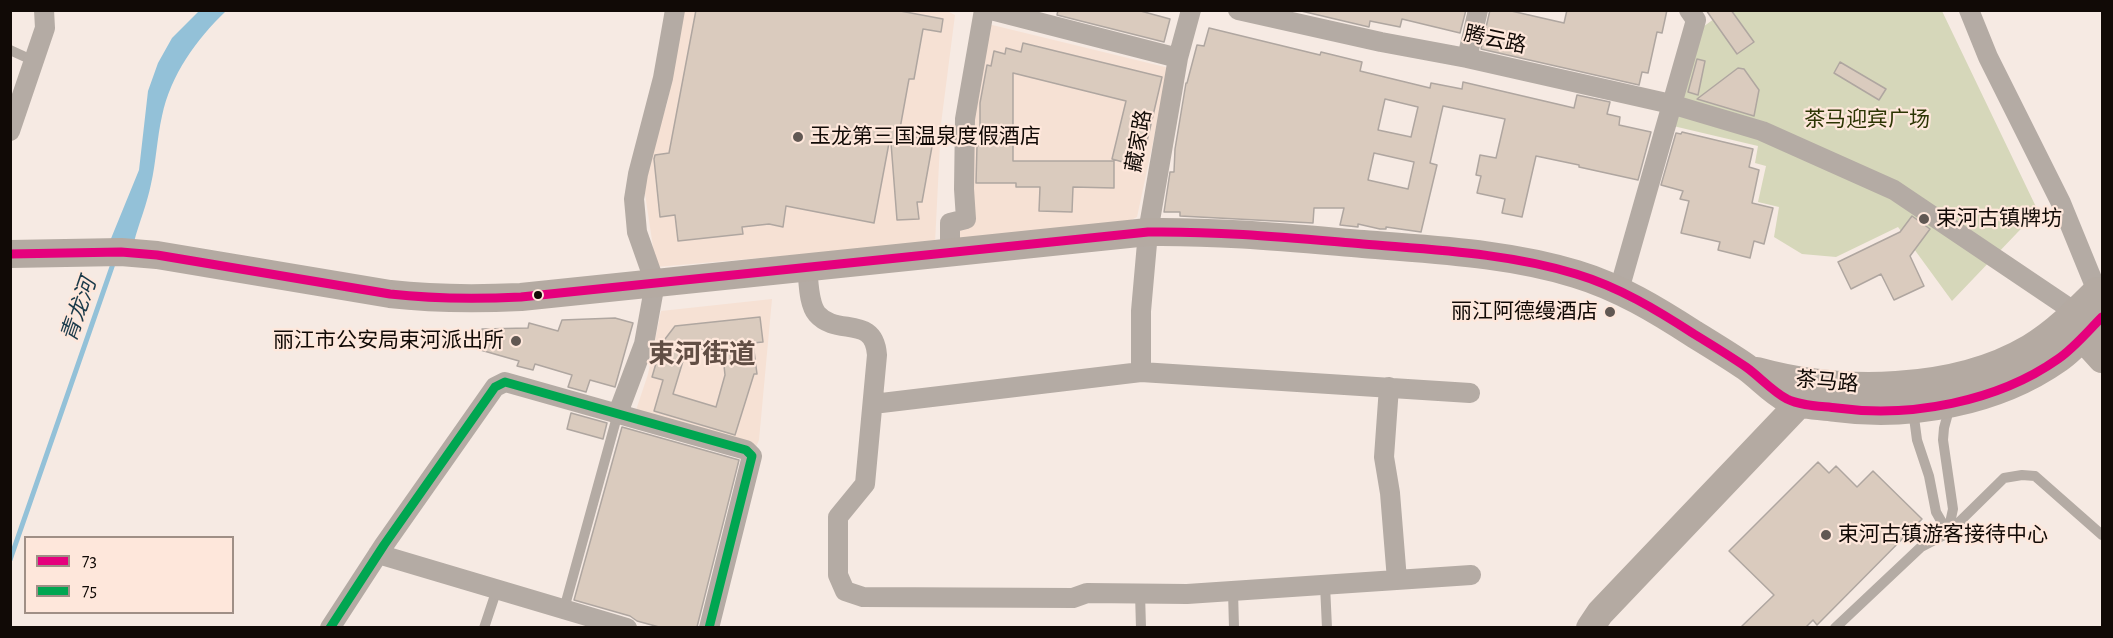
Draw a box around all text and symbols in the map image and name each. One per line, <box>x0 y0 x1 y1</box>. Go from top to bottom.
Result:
street label: 腾云路 <box>1462 21 1528 59</box>
park label: 茶马迎宾广场 <box>1804 107 1930 133</box>
street label: 藏家路 <box>1121 108 1157 174</box>
place label: 玉龙第三国温泉度假酒店 <box>810 124 1041 150</box>
marker: 玉龙第三国温泉度假酒店 <box>791 130 805 144</box>
place label: 束河古镇牌坊 <box>1936 206 2062 232</box>
marker: 束河古镇牌坊 <box>1917 212 1931 226</box>
water label: 青龙河 <box>56 275 102 345</box>
unlabelled marker <box>532 289 544 301</box>
place label: 丽江阿德缦酒店 <box>1451 299 1598 325</box>
marker: 丽江阿德缦酒店 <box>1603 305 1617 319</box>
place label: 丽江市公安局束河派出所 <box>273 328 504 354</box>
marker: 丽江市公安局束河派出所 <box>509 334 523 348</box>
district label: 束河街道 <box>648 339 756 371</box>
street label: 茶马路 <box>1795 367 1859 397</box>
place label: 束河古镇游客接待中心 <box>1838 522 2048 548</box>
marker: 束河古镇游客接待中心 <box>1819 528 1833 542</box>
legend <box>24 536 234 614</box>
text: 73 <box>82 552 97 570</box>
text: 75 <box>82 582 97 600</box>

